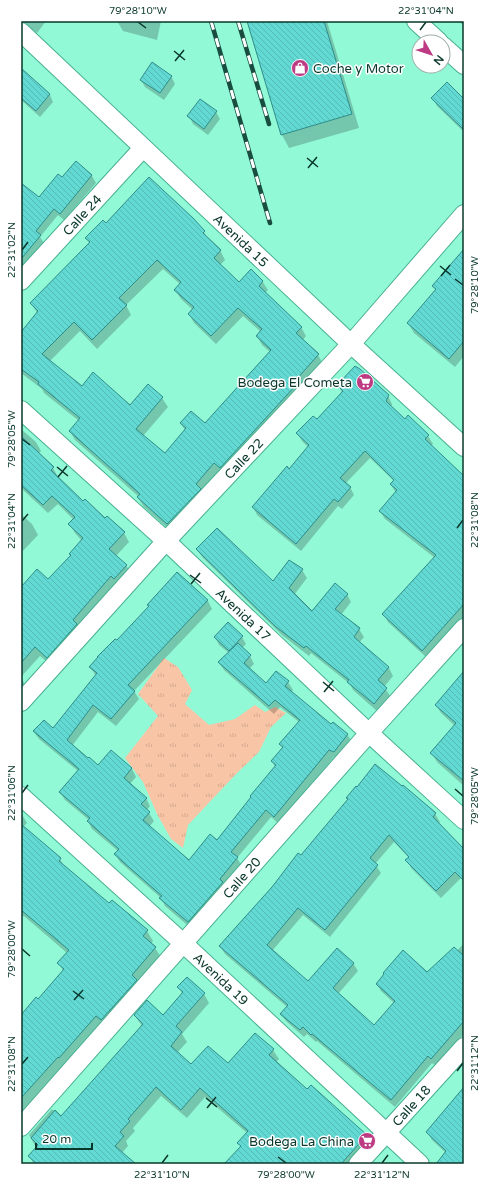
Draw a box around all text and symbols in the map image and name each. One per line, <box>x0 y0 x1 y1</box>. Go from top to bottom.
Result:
text: 79°28'10"W <box>109 5 167 17</box>
text: 22°31'04"N <box>398 5 454 17</box>
north arrow <box>411 34 451 74</box>
text: N <box>431 52 446 68</box>
shop icon: Coche y Motor <box>290 58 310 78</box>
place label: Coche y Motor <box>313 61 404 77</box>
street label: Calle 24 <box>60 192 105 239</box>
street label: Avenida 15 <box>210 211 271 271</box>
text: 22°31'02"N <box>6 222 18 278</box>
text: 79°28'10"W <box>469 256 481 314</box>
supermarket icon: Bodega El Cometa <box>355 372 375 392</box>
place label: Bodega El Cometa <box>237 375 352 391</box>
text: 79°28'05"W <box>6 410 18 468</box>
street label: Calle 22 <box>221 435 267 483</box>
text: 22°31'08"N <box>469 492 481 548</box>
text: 22°31'04"N <box>6 493 18 549</box>
street label: Avenida 17 <box>212 585 274 645</box>
text: 22°31'06"N <box>6 765 18 821</box>
text: 79°28'05"W <box>469 767 481 825</box>
street label: Calle 20 <box>220 854 265 902</box>
text: 79°28'00"W <box>6 920 18 978</box>
street label: Avenida 19 <box>190 950 252 1009</box>
text: 22°31'12"N <box>469 1035 481 1091</box>
text: 22°31'08"N <box>6 1036 18 1092</box>
street label: Calle 18 <box>389 1082 434 1130</box>
scale bar <box>36 1125 92 1151</box>
supermarket icon: Bodega La China <box>357 1131 377 1151</box>
text: 20 m <box>42 1132 71 1146</box>
place label: Bodega La China <box>249 1134 354 1150</box>
text: 22°31'10"N <box>134 1169 190 1181</box>
text: 79°28'00"W <box>257 1169 315 1181</box>
text: 22°31'12"N <box>354 1169 410 1181</box>

